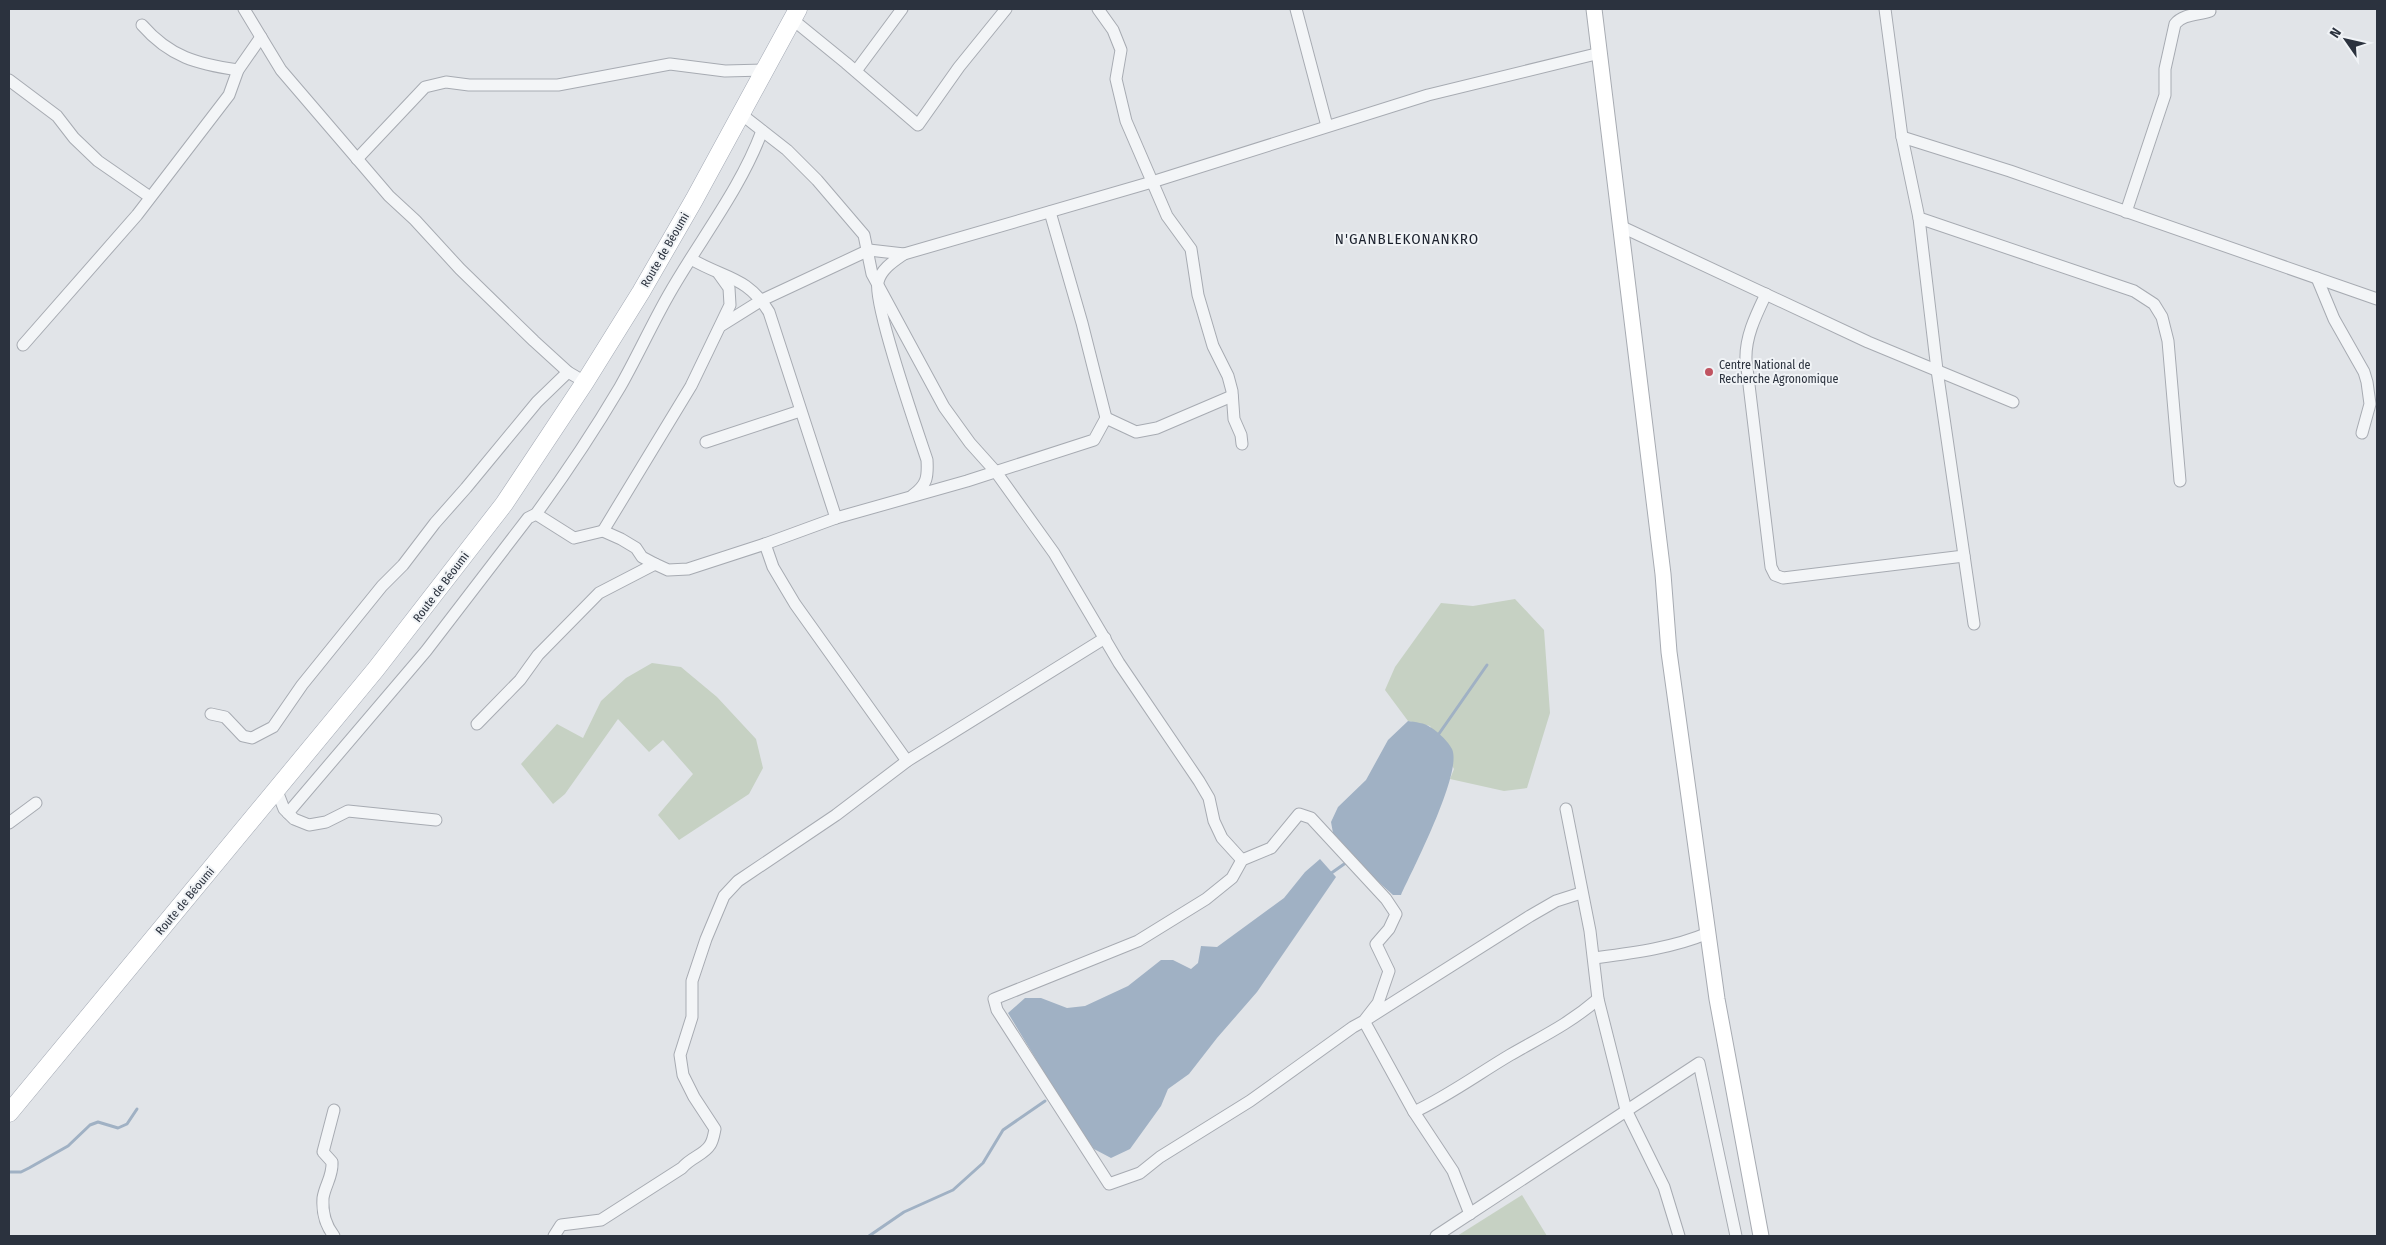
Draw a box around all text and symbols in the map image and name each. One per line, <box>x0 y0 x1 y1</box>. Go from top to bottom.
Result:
north arrow <box>2321 15 2371 65</box>
text: N <box>2326 25 2345 41</box>
street label: Route de Béoumi <box>638 210 692 290</box>
district label: N'GANBLEKONANKRO <box>1335 230 1479 248</box>
place label: Centre National de Recherche Agronomique <box>1719 358 1838 386</box>
marker: Centre National de Recherche Agronomique <box>1703 366 1715 378</box>
street label: Route de Béoumi <box>410 549 472 625</box>
street label: Route de Béoumi <box>153 864 217 938</box>

